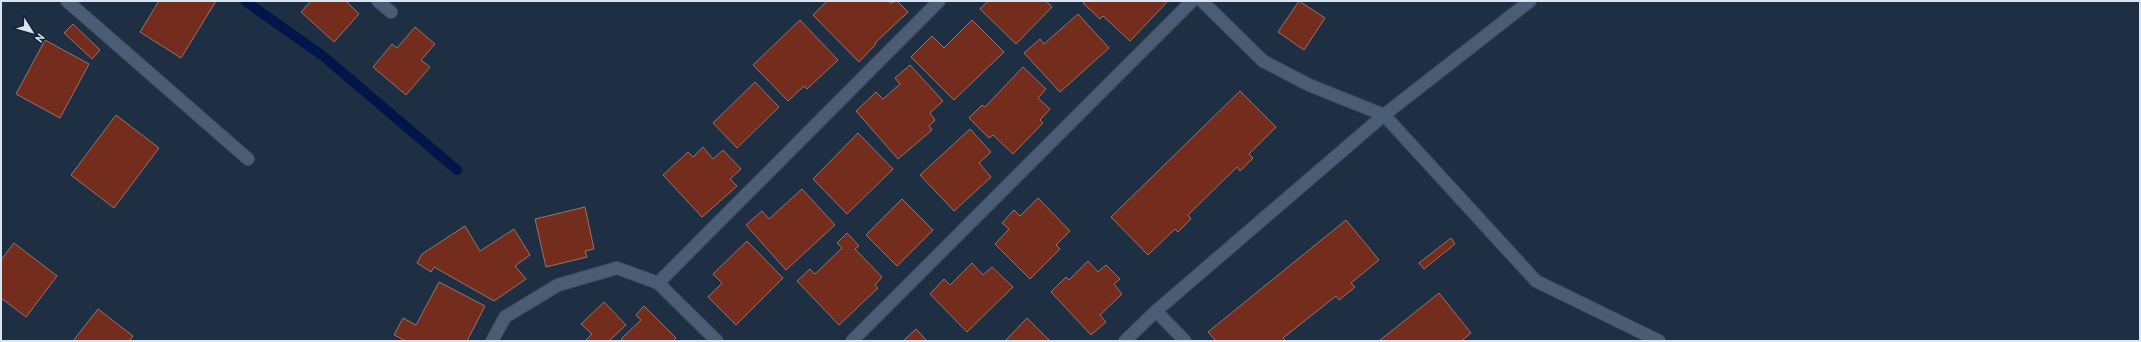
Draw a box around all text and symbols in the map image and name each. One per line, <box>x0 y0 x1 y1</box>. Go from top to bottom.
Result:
north arrow <box>12 12 52 52</box>
text: N <box>32 31 48 45</box>

